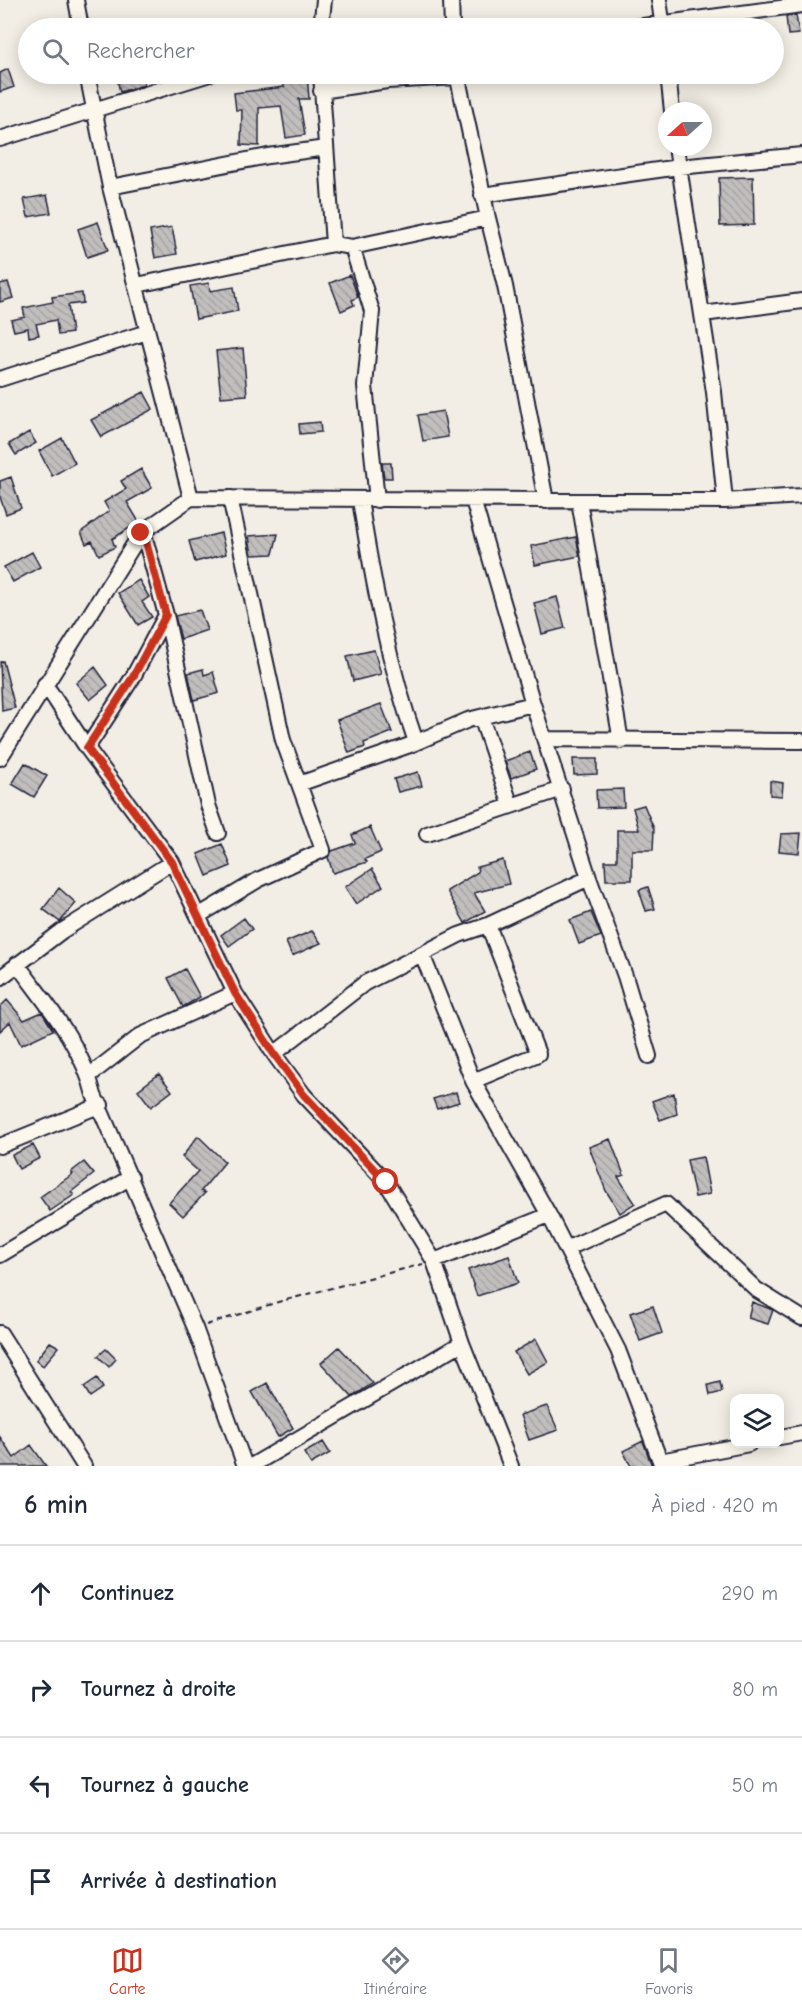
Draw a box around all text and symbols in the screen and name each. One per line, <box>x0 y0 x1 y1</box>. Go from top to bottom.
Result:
search box <box>18 18 784 84</box>
icon: search <box>39 35 72 68</box>
text: Rechercher <box>87 38 195 64</box>
north arrow <box>658 102 712 156</box>
route end <box>127 519 153 545</box>
route start <box>372 1168 398 1194</box>
map controls <box>730 1394 784 1448</box>
button: layers <box>730 1394 784 1448</box>
text: 6 min <box>24 1490 88 1520</box>
text: À pied · 420 m <box>652 1494 778 1517</box>
icon: ahead <box>24 1577 57 1610</box>
text: Continuez <box>81 1580 174 1606</box>
text: 290 m <box>722 1582 778 1605</box>
icon: right <box>24 1673 57 1706</box>
text: Tournez à droite <box>81 1676 236 1702</box>
text: 80 m <box>732 1678 778 1701</box>
icon: left <box>24 1769 57 1802</box>
text: Tournez à gauche <box>81 1772 249 1798</box>
text: 50 m <box>732 1774 778 1797</box>
icon: arrive <box>24 1865 57 1898</box>
text: Arrivée à destination <box>81 1868 277 1894</box>
tab: Carte <box>109 1944 146 1998</box>
tab: Itinéraire <box>364 1944 427 1998</box>
tab: Favoris <box>645 1944 693 1998</box>

